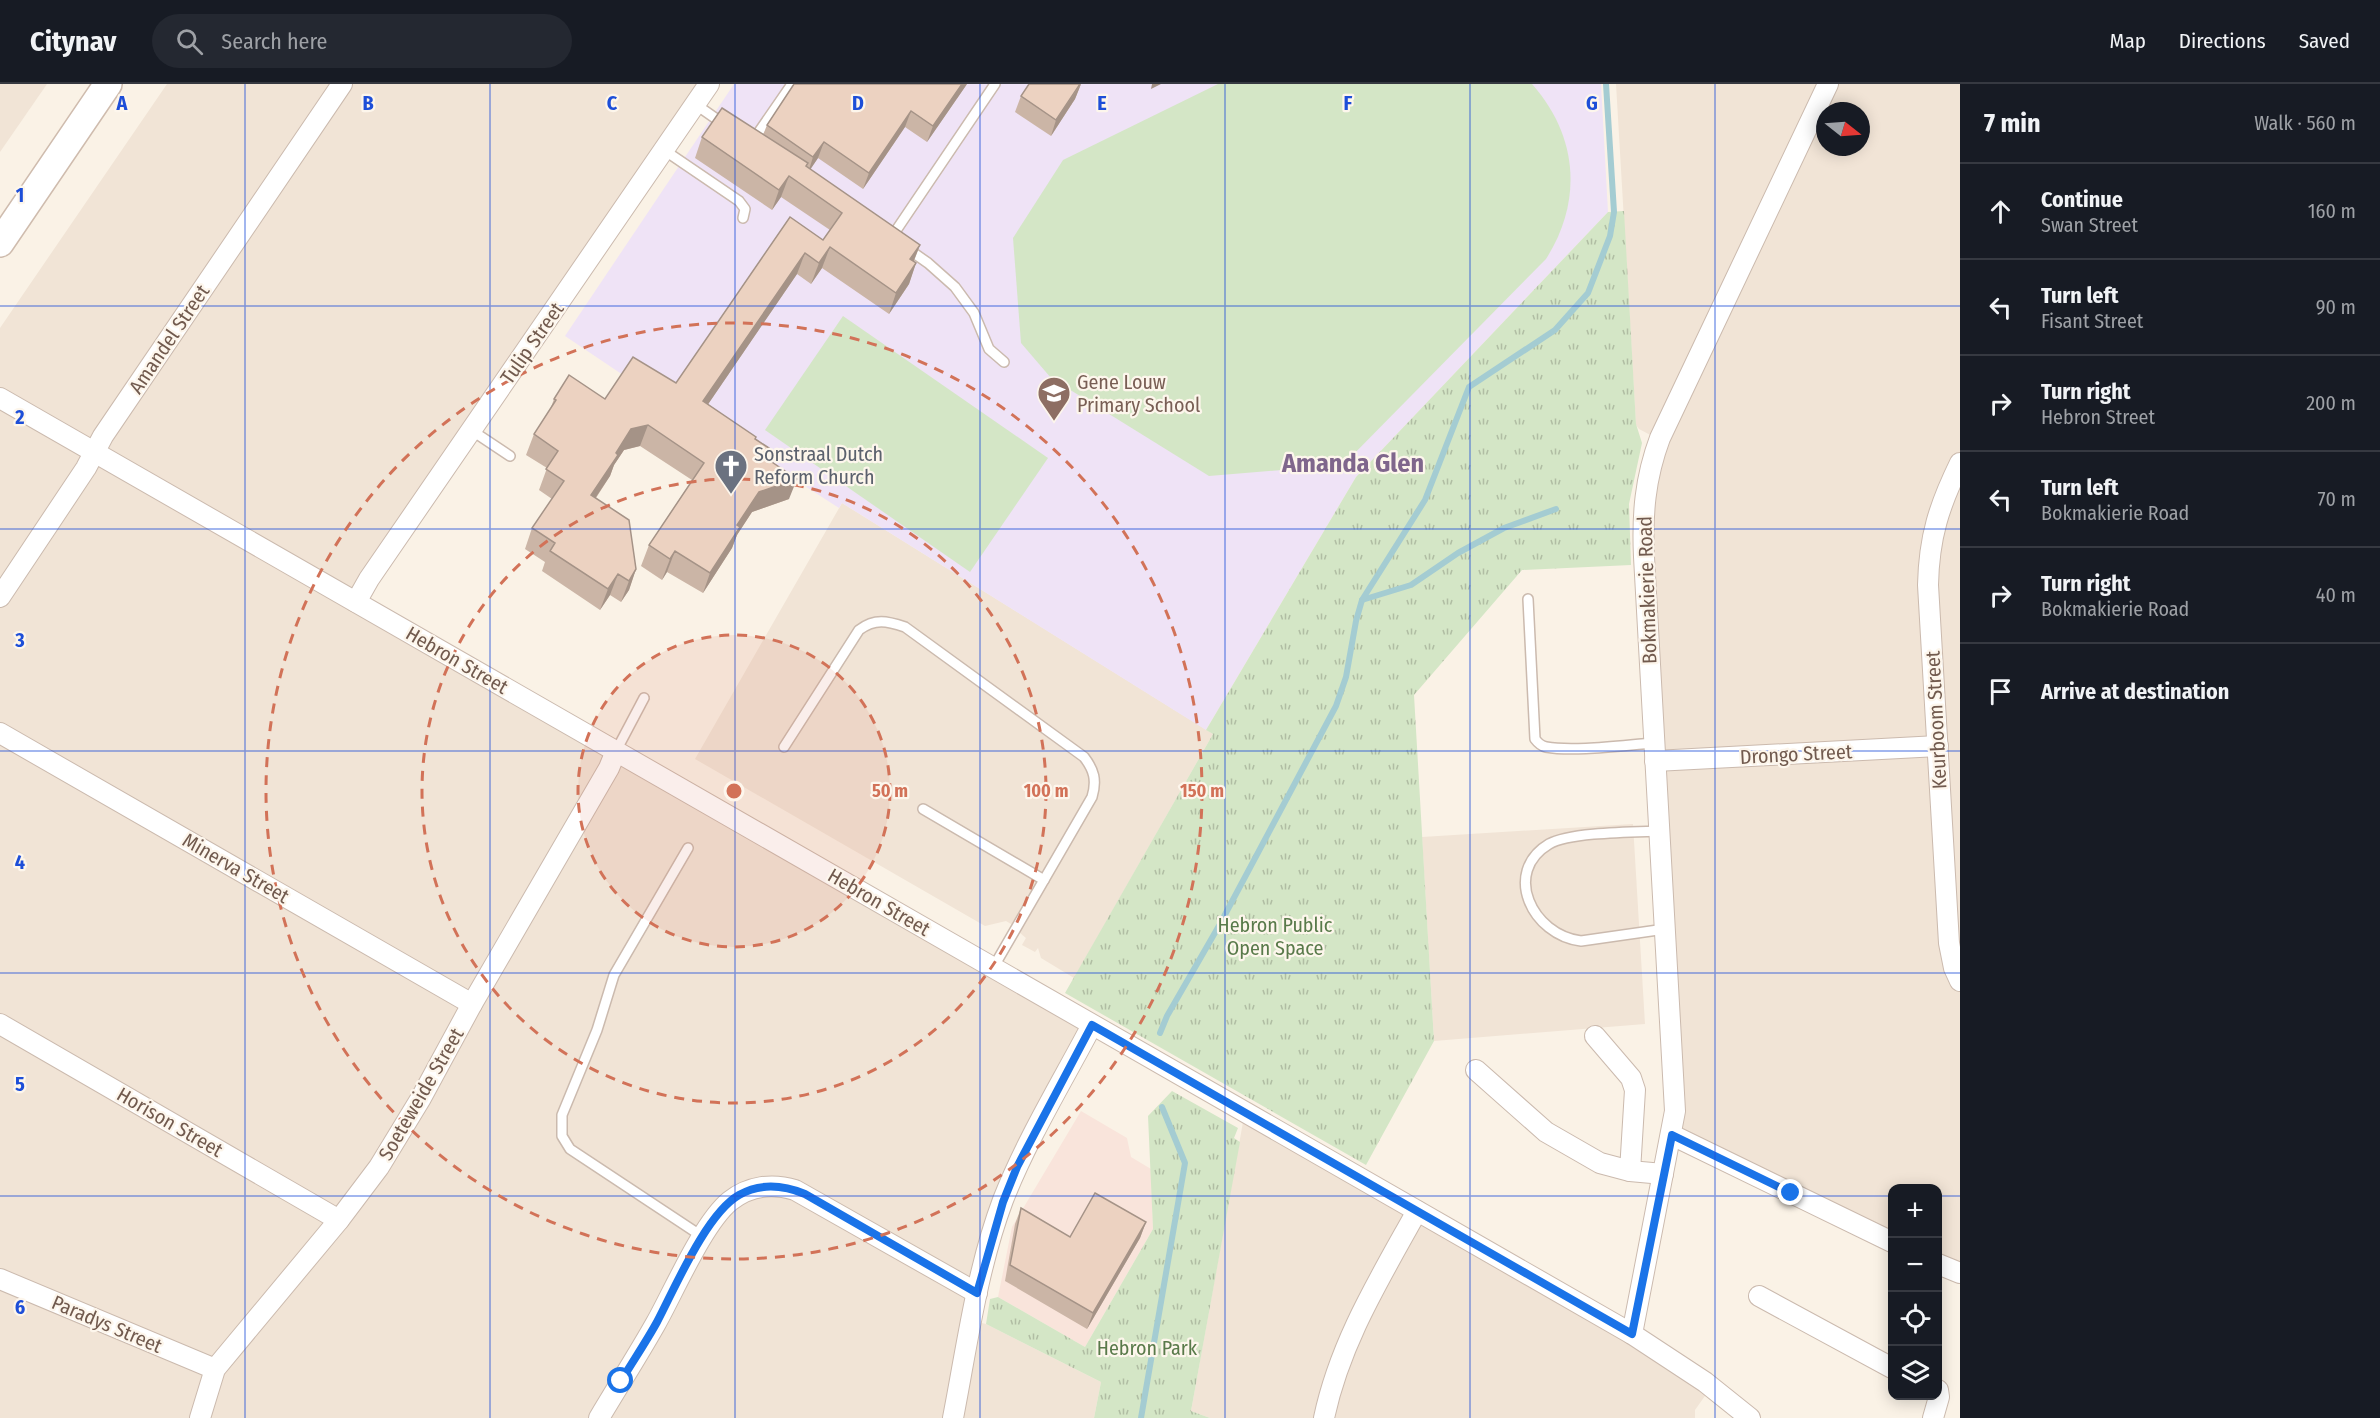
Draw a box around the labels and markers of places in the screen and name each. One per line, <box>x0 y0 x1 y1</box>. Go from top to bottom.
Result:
place label: Gene Louw Primary School <box>1077 370 1200 417</box>
school or university icon: Gene Louw Primary School <box>1036 375 1072 422</box>
place label: Sonstraal Dutch Reform Church <box>754 442 883 489</box>
church icon: Sonstraal Dutch Reform Church <box>713 448 749 495</box>
centre of rings <box>724 781 744 801</box>

